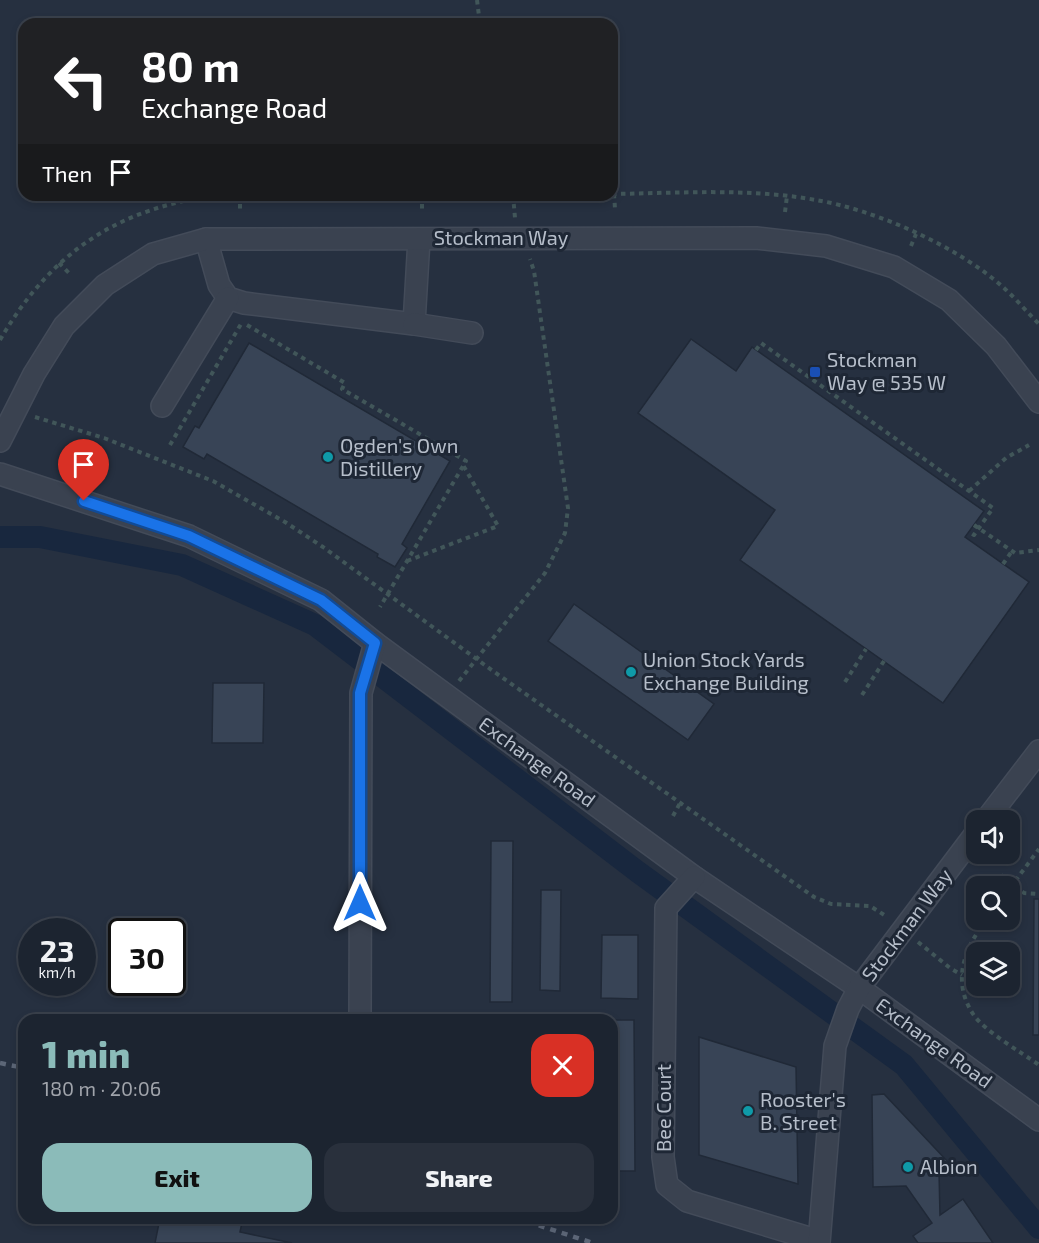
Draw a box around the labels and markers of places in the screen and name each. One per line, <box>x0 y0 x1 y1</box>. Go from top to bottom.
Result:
place label: Stockman Way @ 535 W <box>827 347 946 394</box>
marker: Stockman Way @ 535 W <box>808 365 822 379</box>
place label: Ogden's Own Distillery <box>340 433 458 480</box>
pin <box>58 439 109 501</box>
marker: Ogden's Own Distillery <box>321 450 335 464</box>
place label: Union Stock Yards Exchange Building <box>643 647 809 694</box>
marker: Union Stock Yards Exchange Building <box>624 665 638 679</box>
place label: Rooster's B. Street <box>760 1087 846 1134</box>
marker: Rooster's B. Street <box>741 1104 755 1118</box>
place label: Albion <box>920 1154 978 1178</box>
marker: Albion <box>901 1160 915 1174</box>

